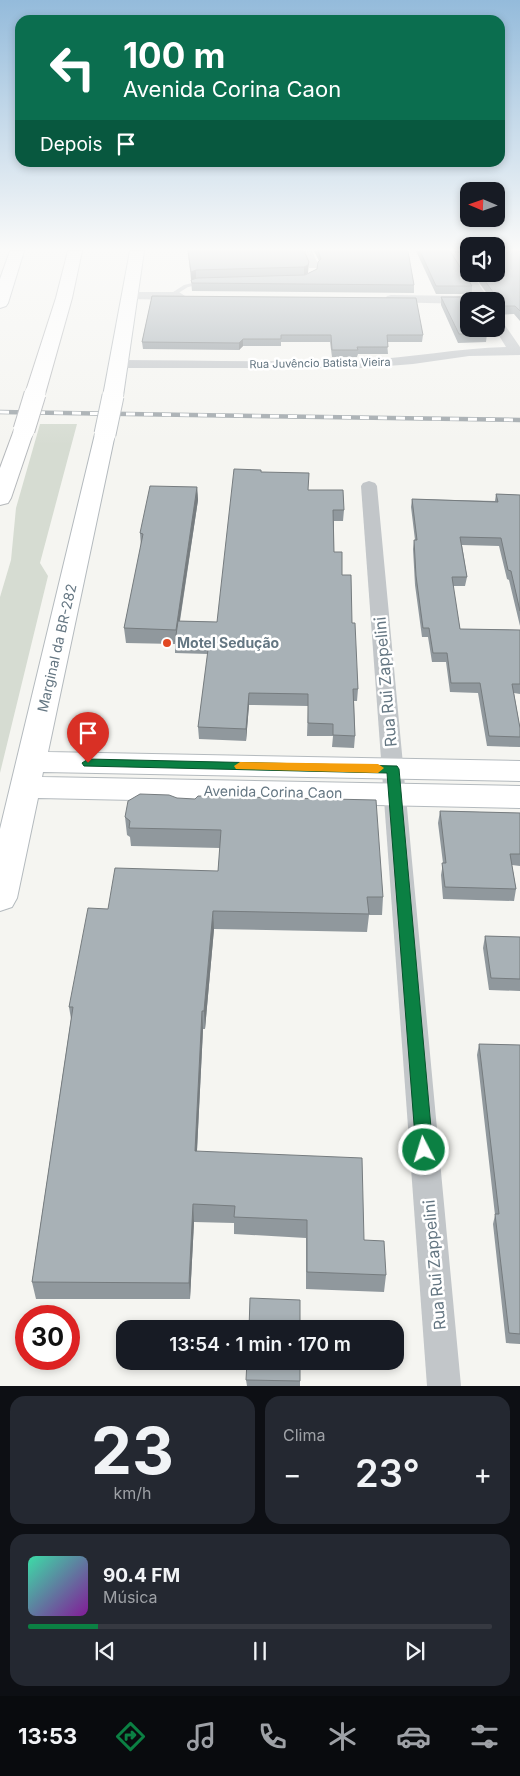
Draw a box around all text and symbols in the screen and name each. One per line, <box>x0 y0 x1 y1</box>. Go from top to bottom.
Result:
text: 100 m <box>123 34 226 76</box>
icon: left <box>40 35 105 100</box>
text: Avenida Corina Caon <box>123 76 341 102</box>
icon: arrive <box>112 130 140 158</box>
text: Depois <box>40 133 102 156</box>
north arrow <box>460 182 505 228</box>
map controls <box>460 182 505 337</box>
button: sound <box>460 237 505 282</box>
button: layers <box>460 292 505 337</box>
street label: Rua Juvêncio Batista Vieira <box>249 355 391 371</box>
street label: Marginal da BR-282 <box>33 582 80 714</box>
street label: Rua Rui Zappelini <box>369 616 401 748</box>
place label: Motel Sedução <box>177 634 280 651</box>
marker: Motel Sedução <box>161 637 173 649</box>
pin <box>67 712 109 763</box>
icon: arrive <box>74 719 102 747</box>
street label: Avenida Corina Caon <box>203 782 343 801</box>
position arrow <box>397 1123 449 1175</box>
street label: Rua Rui Zappelini <box>418 1199 450 1331</box>
speed limit sign: 30 <box>15 1305 80 1370</box>
text: 13:54 · 1 min · 170 m <box>169 1333 351 1356</box>
text: 23 <box>91 1411 174 1490</box>
text: Clima <box>283 1425 325 1445</box>
text: 23° <box>355 1450 420 1496</box>
text: − <box>283 1457 302 1491</box>
text: + <box>473 1457 492 1491</box>
text: km/h <box>113 1483 152 1503</box>
text: 90.4 FM <box>103 1564 180 1587</box>
text: Música <box>103 1587 158 1607</box>
icon: previous <box>91 1637 119 1665</box>
icon: pause <box>246 1637 274 1665</box>
icon: next <box>401 1637 429 1665</box>
icon: directions <box>113 1719 148 1754</box>
icon: music <box>184 1719 219 1754</box>
icon: phone <box>255 1719 290 1754</box>
icon: climate <box>325 1719 360 1754</box>
icon: car <box>396 1719 431 1754</box>
icon: filters <box>467 1719 502 1754</box>
text: 13:53 <box>18 1723 77 1749</box>

